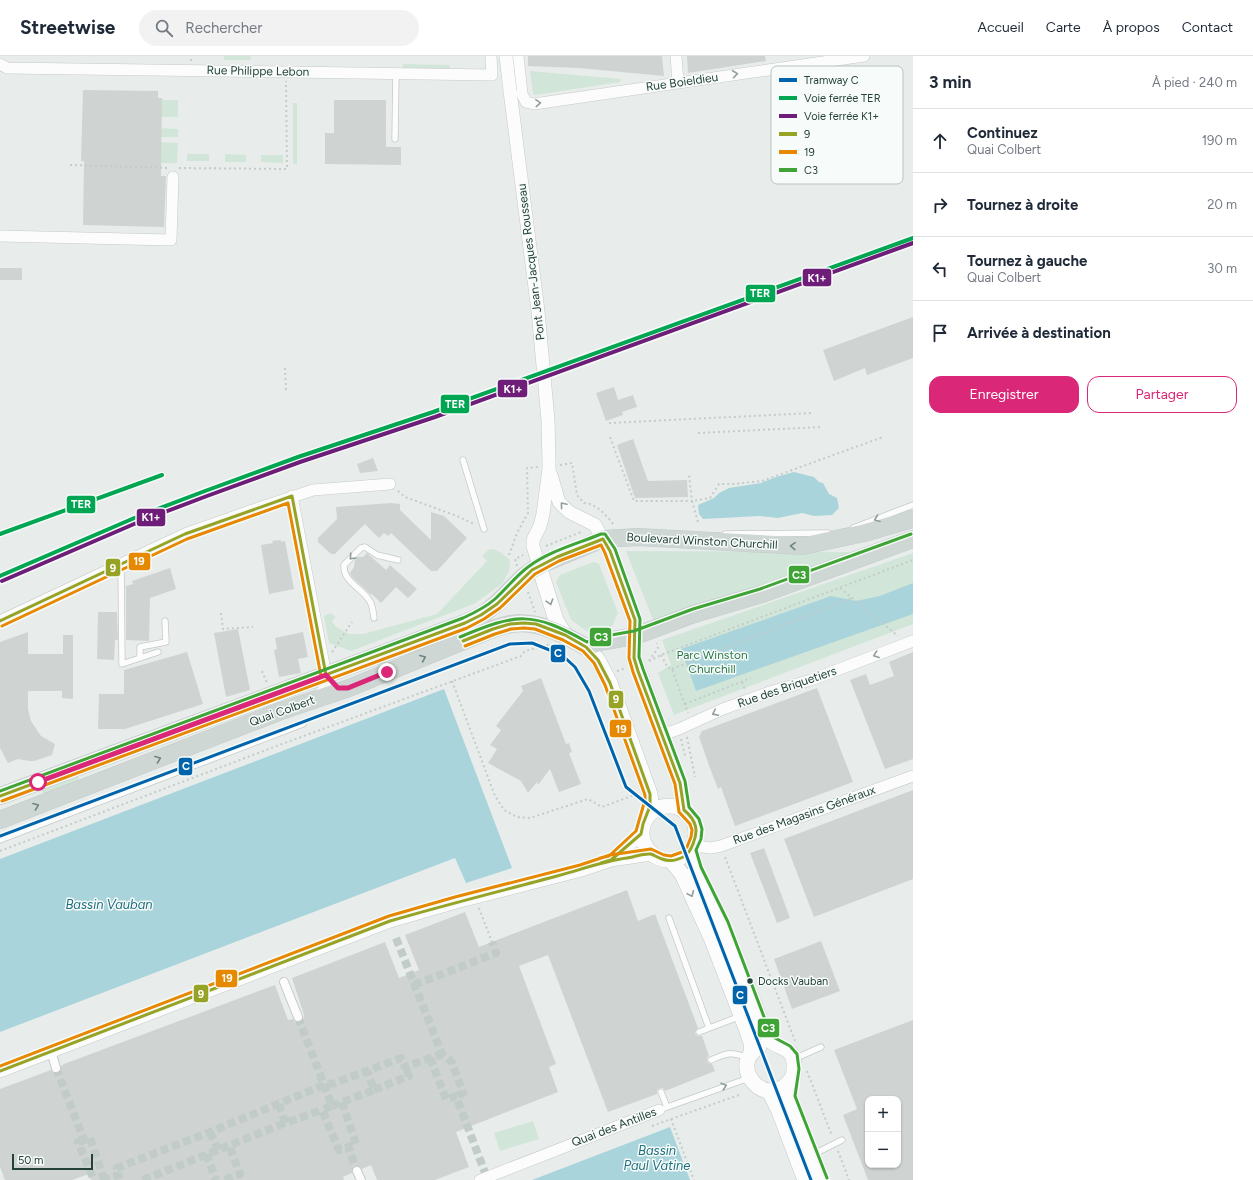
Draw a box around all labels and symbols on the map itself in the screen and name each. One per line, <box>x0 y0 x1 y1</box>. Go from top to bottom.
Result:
street label: Rue Philippe Lebon <box>207 63 310 79</box>
legend <box>771 66 903 184</box>
street label: Rue Boieldieu <box>645 70 719 94</box>
one-way arrow <box>732 70 738 79</box>
text: Tramway C <box>804 74 859 87</box>
text: Voie ferrée TER <box>804 92 881 105</box>
one-way arrow <box>535 99 541 107</box>
text: Voie ferrée K1+ <box>804 110 879 123</box>
text: 9 <box>804 128 810 141</box>
text: 19 <box>804 146 815 159</box>
text: C3 <box>804 164 818 177</box>
street label: Pont Jean-Jacques Rousseau <box>514 183 548 341</box>
line badge: K1+ <box>802 268 832 287</box>
text: K1+ <box>808 272 827 285</box>
line badge: TER <box>745 284 776 303</box>
text: TER <box>750 287 770 300</box>
line badge: K1+ <box>497 379 528 398</box>
text: K1+ <box>504 383 523 396</box>
line badge: TER <box>440 394 470 414</box>
text: TER <box>445 398 465 411</box>
line badge: TER <box>66 495 96 514</box>
text: TER <box>71 498 91 511</box>
one-way arrow <box>560 502 567 510</box>
line badge: K1+ <box>136 508 166 527</box>
text: K1+ <box>142 511 161 524</box>
one-way arrow <box>873 514 880 522</box>
street label: Boulevard Winston Churchill <box>626 530 778 552</box>
one-way arrow <box>790 541 796 550</box>
line badge: 19 <box>128 552 151 571</box>
one-way arrow <box>350 553 357 560</box>
text: 19 <box>133 555 145 568</box>
line badge: 9 <box>105 558 121 577</box>
text: 9 <box>110 562 116 575</box>
line badge: C3 <box>788 565 810 584</box>
text: C3 <box>792 569 806 582</box>
one-way arrow <box>545 598 554 605</box>
line badge: C3 <box>589 627 612 647</box>
text: C3 <box>594 631 608 644</box>
line badge: C <box>550 644 566 663</box>
text: C <box>554 647 562 660</box>
park label: Parc Winston Churchill <box>676 648 748 676</box>
one-way arrow <box>873 650 880 659</box>
one-way arrow <box>419 655 427 663</box>
route end <box>378 663 396 681</box>
street label: Rue des Briquetiers <box>736 663 839 711</box>
line badge: 9 <box>608 690 624 709</box>
street label: Quai Colbert <box>247 693 317 729</box>
text: 9 <box>613 693 619 706</box>
one-way arrow <box>711 708 719 716</box>
line badge: 19 <box>609 719 632 738</box>
text: 19 <box>615 723 627 736</box>
one-way arrow <box>154 755 161 763</box>
line badge: C <box>178 757 193 776</box>
text: C <box>182 760 190 773</box>
route start <box>29 773 47 791</box>
street label: Rue des Magasins Généraux <box>731 783 877 847</box>
one-way arrow <box>33 802 40 810</box>
one-way arrow <box>686 889 694 897</box>
water label: Bassin Vauban <box>65 897 153 912</box>
line badge: 19 <box>215 969 238 988</box>
text: 19 <box>221 972 233 985</box>
place label: Docks Vauban <box>758 975 828 988</box>
marker: Docks Vauban <box>745 976 755 986</box>
line badge: 9 <box>193 984 209 1003</box>
line badge: C <box>732 985 748 1005</box>
text: 9 <box>198 988 204 1001</box>
text: C <box>736 989 744 1002</box>
line badge: C3 <box>757 1018 780 1038</box>
text: C3 <box>761 1022 775 1035</box>
one-way arrow <box>721 1083 728 1091</box>
street label: Quai des Antilles <box>570 1104 659 1150</box>
water label: Bassin Paul Vatine <box>624 1143 690 1173</box>
scale bar <box>12 1152 93 1171</box>

